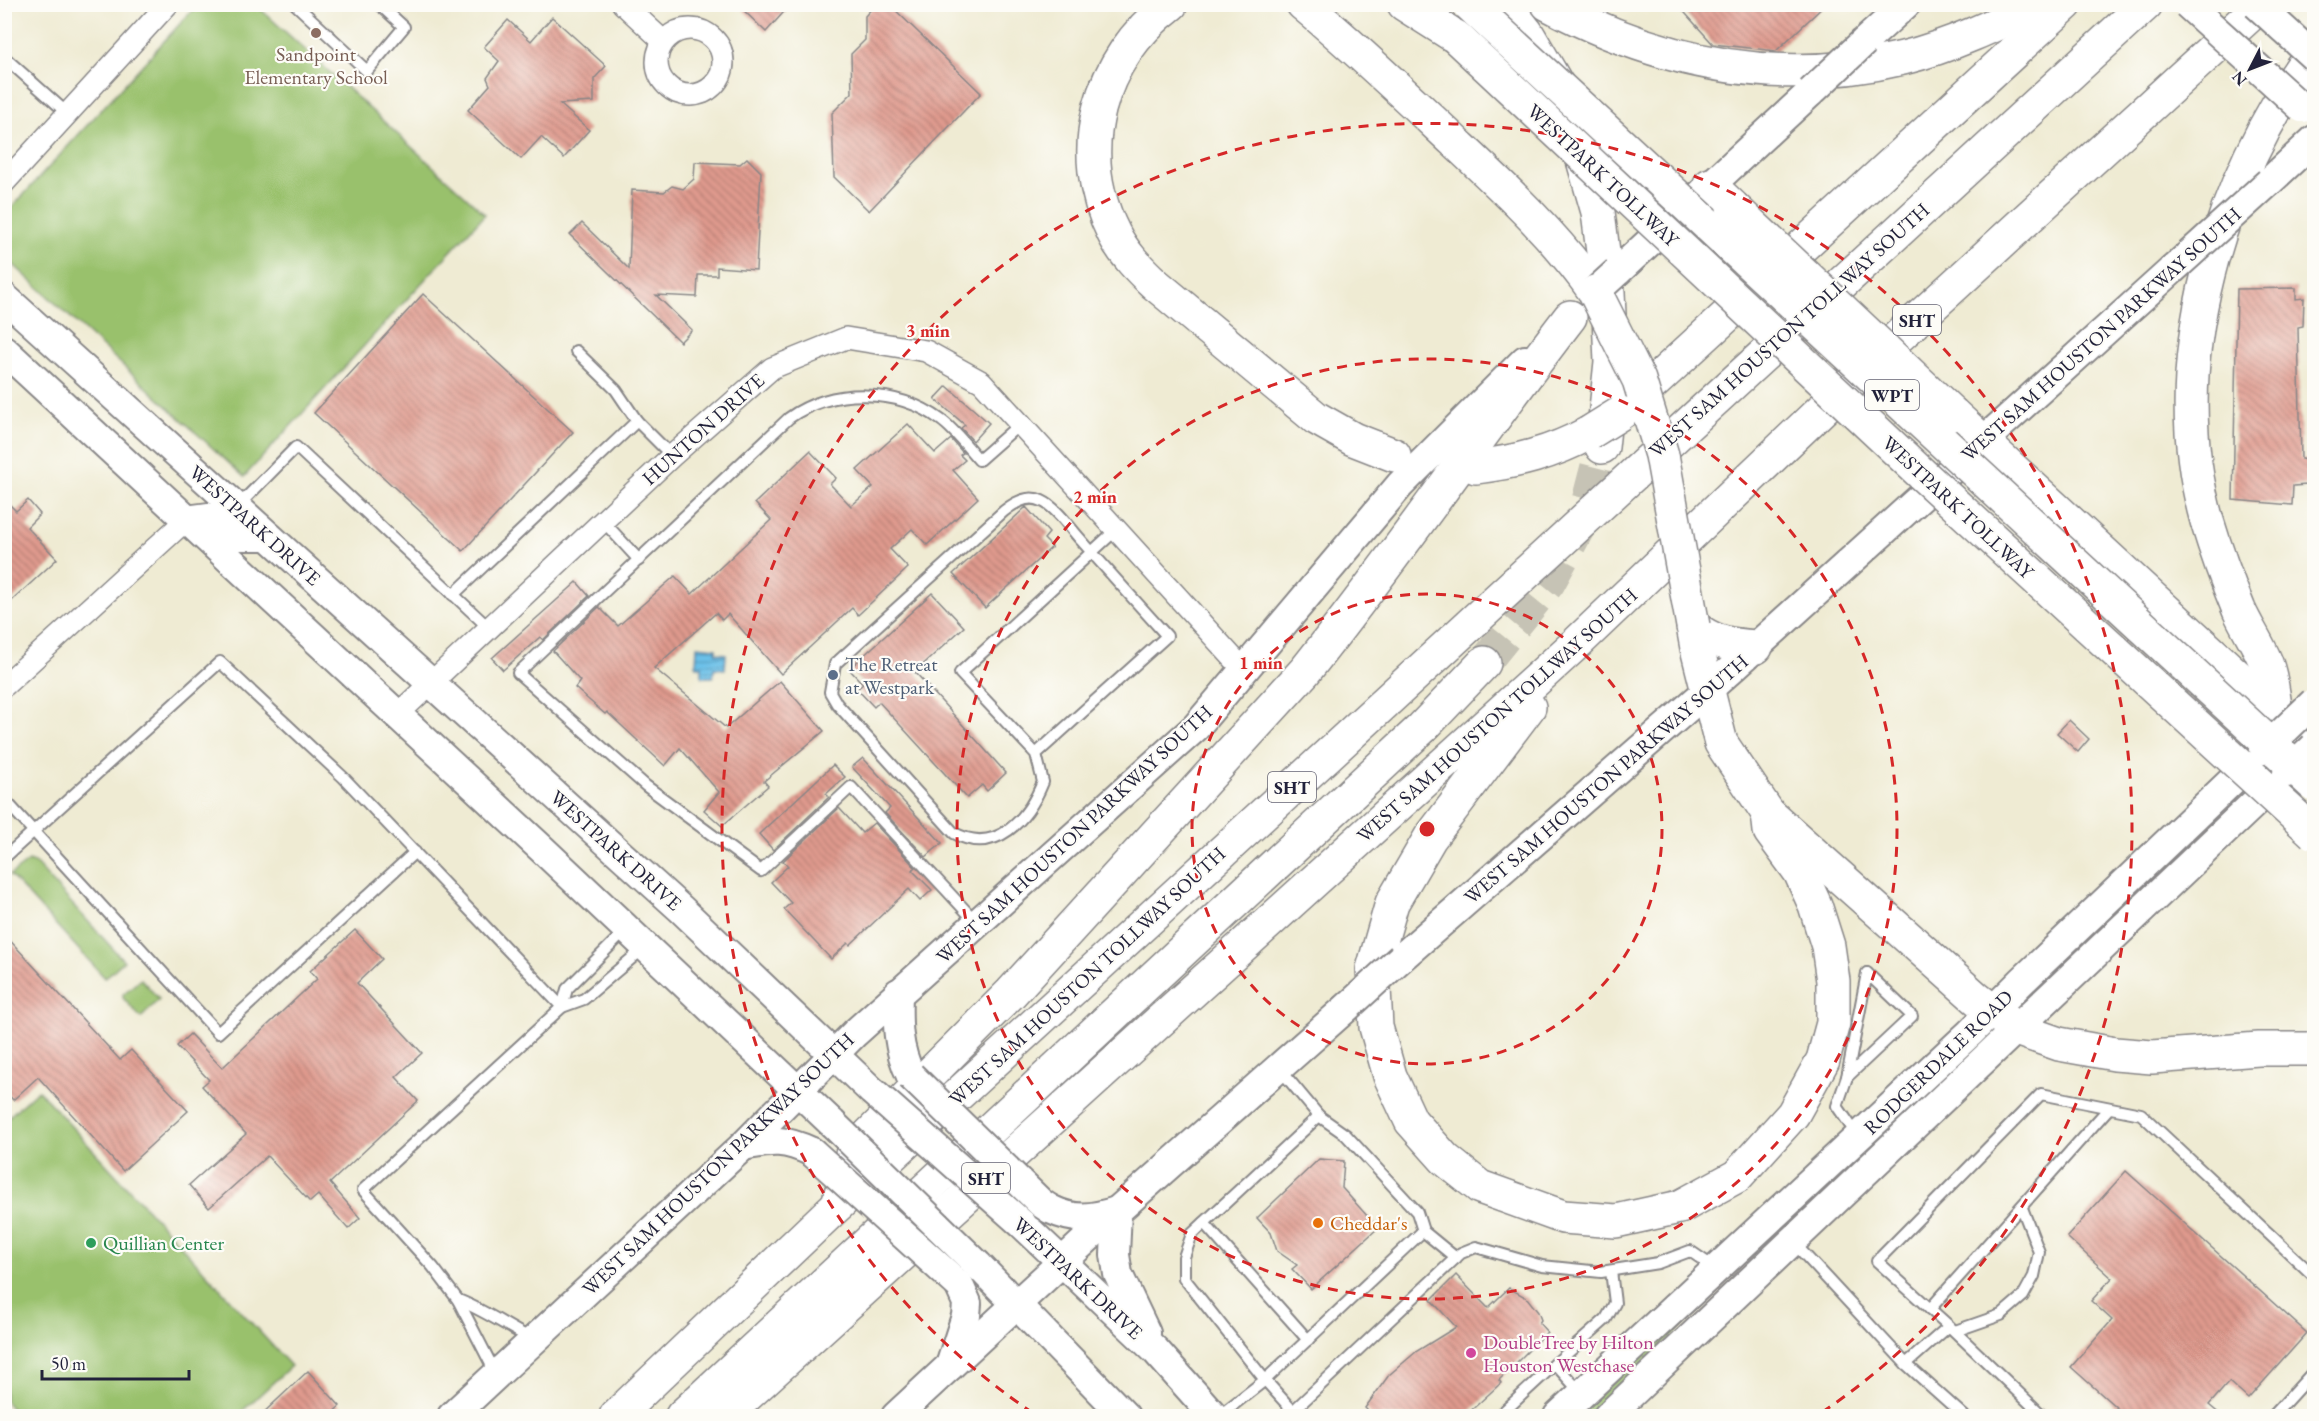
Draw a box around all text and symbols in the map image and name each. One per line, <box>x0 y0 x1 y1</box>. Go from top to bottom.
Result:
marker: Sandpoint Elementary School <box>309 26 323 40</box>
north arrow <box>2220 39 2280 99</box>
place label: Sandpoint Elementary School <box>244 41 388 90</box>
text: N <box>2227 67 2251 91</box>
street label: WESTPARK TOLLWAY <box>1522 98 1686 253</box>
street label: WEST SAM HOUSTON TOLLWAY SOUTH <box>1643 197 1935 463</box>
street label: WEST SAM HOUSTON PARKWAY SOUTH <box>1955 201 2247 467</box>
road number: SHT <box>1893 305 1941 335</box>
text: 3 min <box>906 319 950 342</box>
street label: HUNTON DRIVE <box>636 367 770 491</box>
road number: WPT <box>1865 380 1919 410</box>
street label: WESTPARK TOLLWAY <box>1877 430 2041 585</box>
street label: WESTPARK DRIVE <box>184 459 326 591</box>
text: 2 min <box>1073 485 1117 508</box>
street label: WEST SAM HOUSTON TOLLWAY SOUTH <box>1351 582 1643 848</box>
street label: WEST SAM HOUSTON PARKWAY SOUTH <box>1458 648 1754 910</box>
place label: The Retreat at Westpark <box>845 651 938 700</box>
text: 1 min <box>1239 651 1283 674</box>
marker: The Retreat at Westpark <box>826 668 840 682</box>
street label: WEST SAM HOUSTON PARKWAY SOUTH <box>930 699 1218 969</box>
road number: SHT <box>1268 772 1316 802</box>
street label: WESTPARK DRIVE <box>545 784 687 916</box>
centre of rings <box>1417 819 1437 839</box>
street label: WEST SAM HOUSTON TOLLWAY SOUTH <box>943 841 1231 1111</box>
street label: RODGERDALE ROAD <box>1858 984 2018 1140</box>
street label: WEST SAM HOUSTON PARKWAY SOUTH <box>576 1027 860 1301</box>
road number: SHT <box>962 1163 1010 1193</box>
place label: Cheddar's <box>1330 1210 1407 1236</box>
street label: WESTPARK DRIVE <box>1008 1211 1148 1345</box>
marker: Cheddar's <box>1311 1216 1325 1230</box>
place label: Quillian Center <box>103 1230 224 1256</box>
marker: Quillian Center <box>84 1236 98 1250</box>
place label: DoubleTree by Hilton Houston Westchase <box>1483 1329 1654 1378</box>
scale bar <box>42 1343 189 1381</box>
marker: DoubleTree by Hilton Houston Westchase <box>1464 1346 1478 1360</box>
text: 50 m <box>51 1352 86 1375</box>

